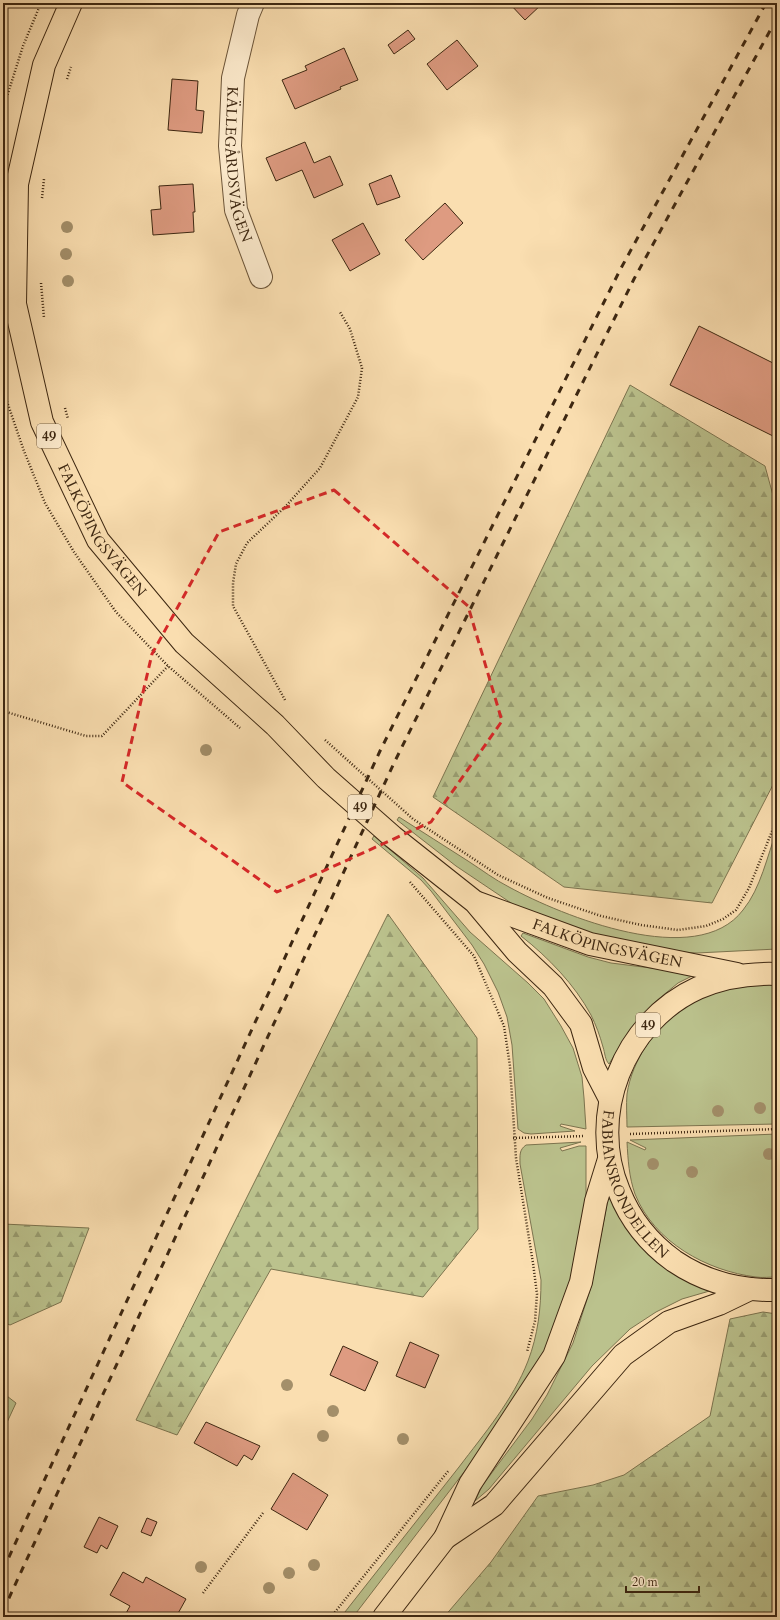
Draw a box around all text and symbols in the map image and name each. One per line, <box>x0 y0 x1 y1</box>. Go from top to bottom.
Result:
street label: KÄLLEGÅRDSVÄGEN <box>220 86 257 245</box>
road number: 49 <box>37 424 61 448</box>
street label: FALKÖPINGSVÄGEN <box>53 460 151 601</box>
road number: 49 <box>348 795 372 819</box>
street label: FALKÖPINGSVÄGEN <box>530 914 684 973</box>
road number: 49 <box>636 1013 660 1037</box>
street label: FABIANSRONDELLEN <box>597 1109 673 1263</box>
scale bar <box>626 1568 699 1594</box>
text: 20 m <box>632 1574 659 1590</box>

